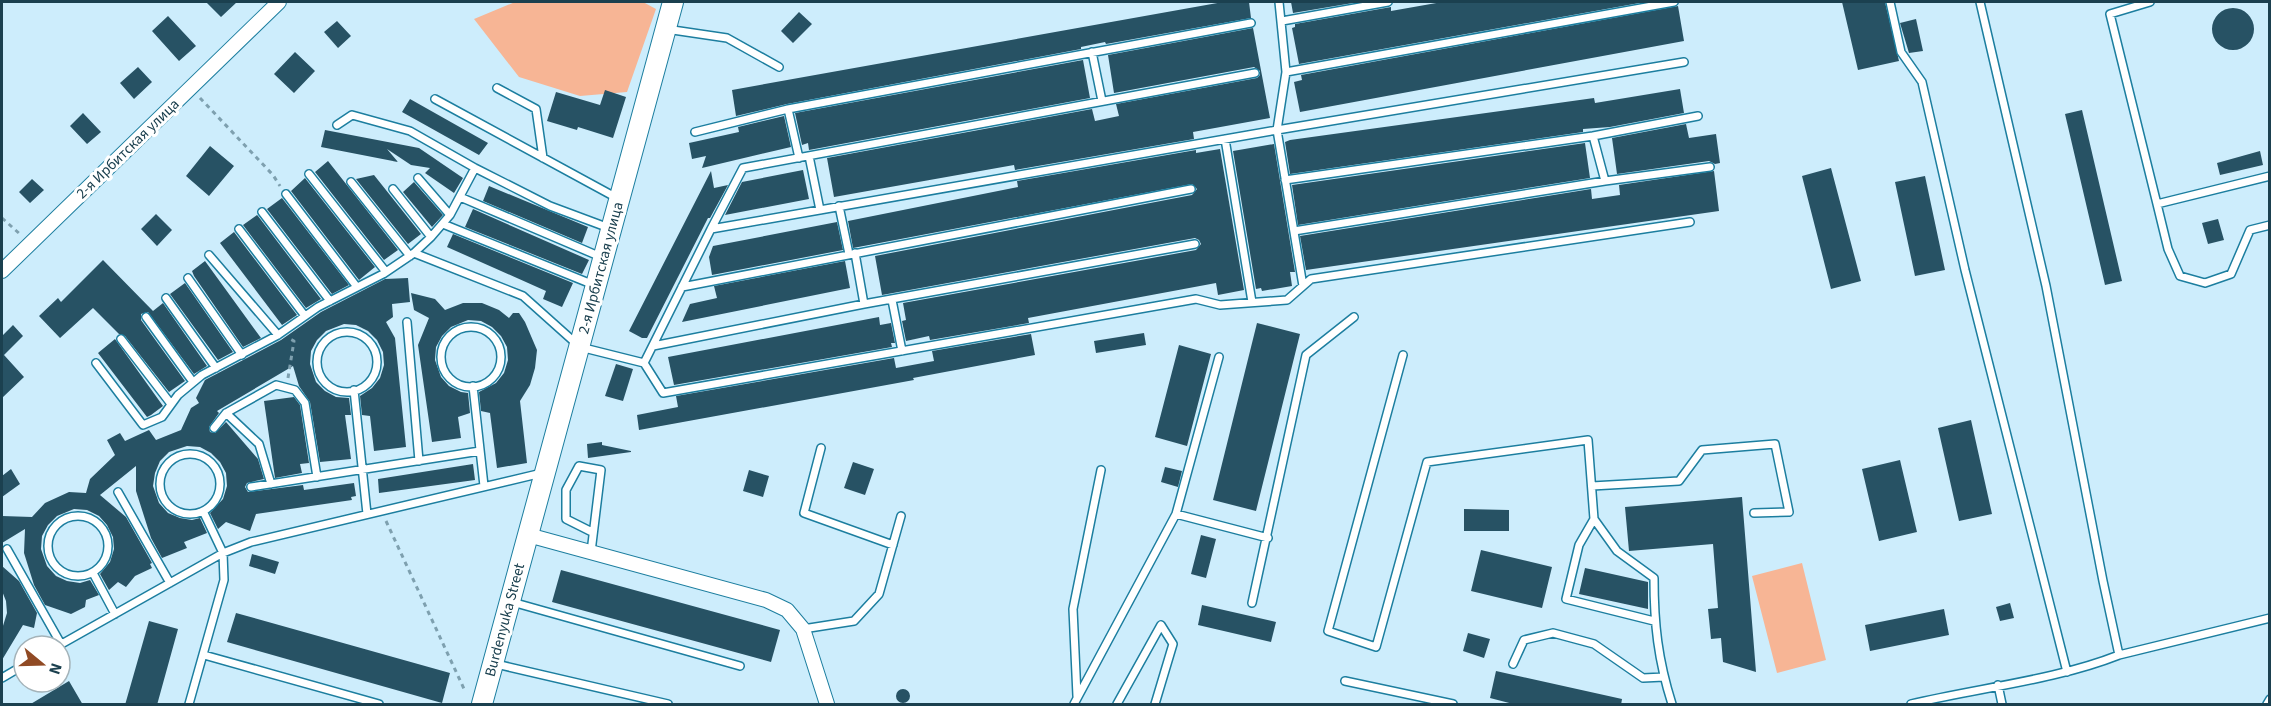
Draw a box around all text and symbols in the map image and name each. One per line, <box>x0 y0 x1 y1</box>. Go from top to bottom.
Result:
street label: 2-я Ирбитская улица <box>72 94 184 204</box>
street label: 2-я Ирбитская улица <box>573 200 629 336</box>
street label: Burdenyuka Street <box>480 561 530 679</box>
north arrow <box>12 634 72 694</box>
text: N <box>43 660 67 677</box>

